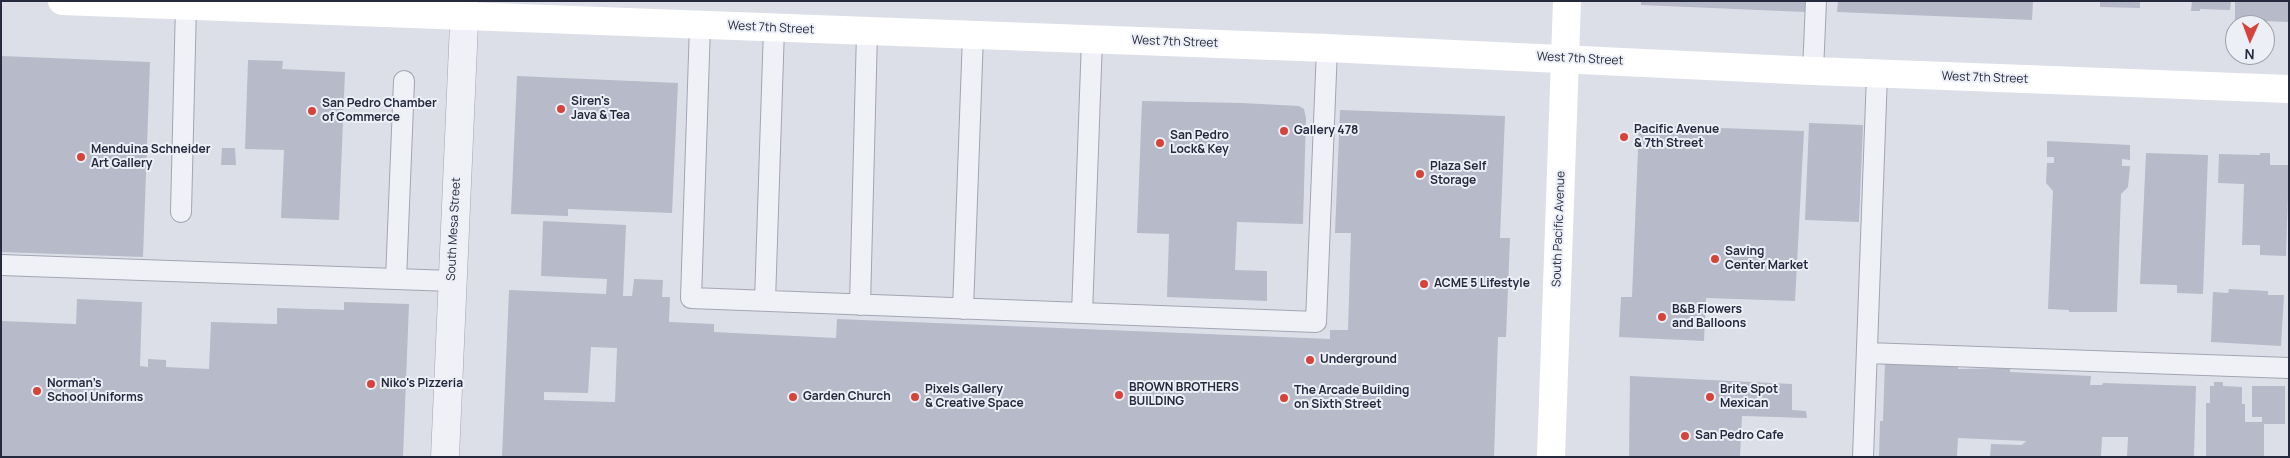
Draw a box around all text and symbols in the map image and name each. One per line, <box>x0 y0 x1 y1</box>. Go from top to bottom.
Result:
north arrow <box>2225 15 2275 65</box>
street label: West 7th Street <box>727 19 815 37</box>
street label: West 7th Street <box>1131 33 1219 51</box>
text: N <box>2244 45 2255 64</box>
street label: West 7th Street <box>1536 50 1624 68</box>
street label: West 7th Street <box>1941 69 2029 87</box>
place label: Siren's Java & Tea <box>571 95 630 123</box>
place label: San Pedro Chamber of Commerce <box>322 97 437 125</box>
marker: Siren's Java & Tea <box>555 103 567 115</box>
marker: San Pedro Chamber of Commerce <box>306 105 318 117</box>
place label: Pacific Avenue & 7th Street <box>1634 123 1719 151</box>
place label: Gallery 478 <box>1294 124 1358 138</box>
marker: Gallery 478 <box>1278 125 1290 137</box>
place label: San Pedro Lock& Key <box>1170 129 1229 157</box>
marker: Pacific Avenue & 7th Street <box>1618 131 1630 143</box>
marker: San Pedro Lock& Key <box>1154 137 1166 149</box>
place label: Menduina Schneider Art Gallery <box>91 143 211 171</box>
marker: Menduina Schneider Art Gallery <box>75 151 87 163</box>
place label: Plaza Self Storage <box>1430 160 1486 188</box>
marker: Plaza Self Storage <box>1414 168 1426 180</box>
street label: South Pacific Avenue <box>1550 171 1568 287</box>
street label: South Mesa Street <box>444 177 464 281</box>
place label: Saving Center Market <box>1725 245 1808 273</box>
marker: Saving Center Market <box>1709 253 1721 265</box>
place label: ACME 5 Lifestyle <box>1434 277 1530 291</box>
marker: ACME 5 Lifestyle <box>1418 278 1430 290</box>
place label: B&B Flowers and Balloons <box>1672 303 1746 331</box>
marker: B&B Flowers and Balloons <box>1656 311 1668 323</box>
place label: Underground <box>1320 353 1397 367</box>
marker: Underground <box>1304 354 1316 366</box>
place label: Norman’s School Uniforms <box>47 377 143 405</box>
place label: Niko's Pizzeria <box>381 377 463 391</box>
marker: Niko's Pizzeria <box>365 378 377 390</box>
place label: BROWN BROTHERS BUILDING <box>1129 381 1239 409</box>
place label: Pixels Gallery & Creative Space <box>925 383 1024 411</box>
place label: Brite Spot Mexican <box>1720 383 1778 411</box>
place label: The Arcade Building on Sixth Street <box>1294 384 1409 412</box>
marker: Norman’s School Uniforms <box>31 385 43 397</box>
marker: BROWN BROTHERS BUILDING <box>1113 389 1125 401</box>
place label: Garden Church <box>803 390 891 404</box>
marker: Garden Church <box>787 391 799 403</box>
marker: Pixels Gallery & Creative Space <box>909 391 921 403</box>
marker: Brite Spot Mexican <box>1704 391 1716 403</box>
marker: The Arcade Building on Sixth Street <box>1278 392 1290 404</box>
place label: San Pedro Cafe <box>1695 429 1784 443</box>
marker: San Pedro Cafe <box>1679 430 1691 442</box>

